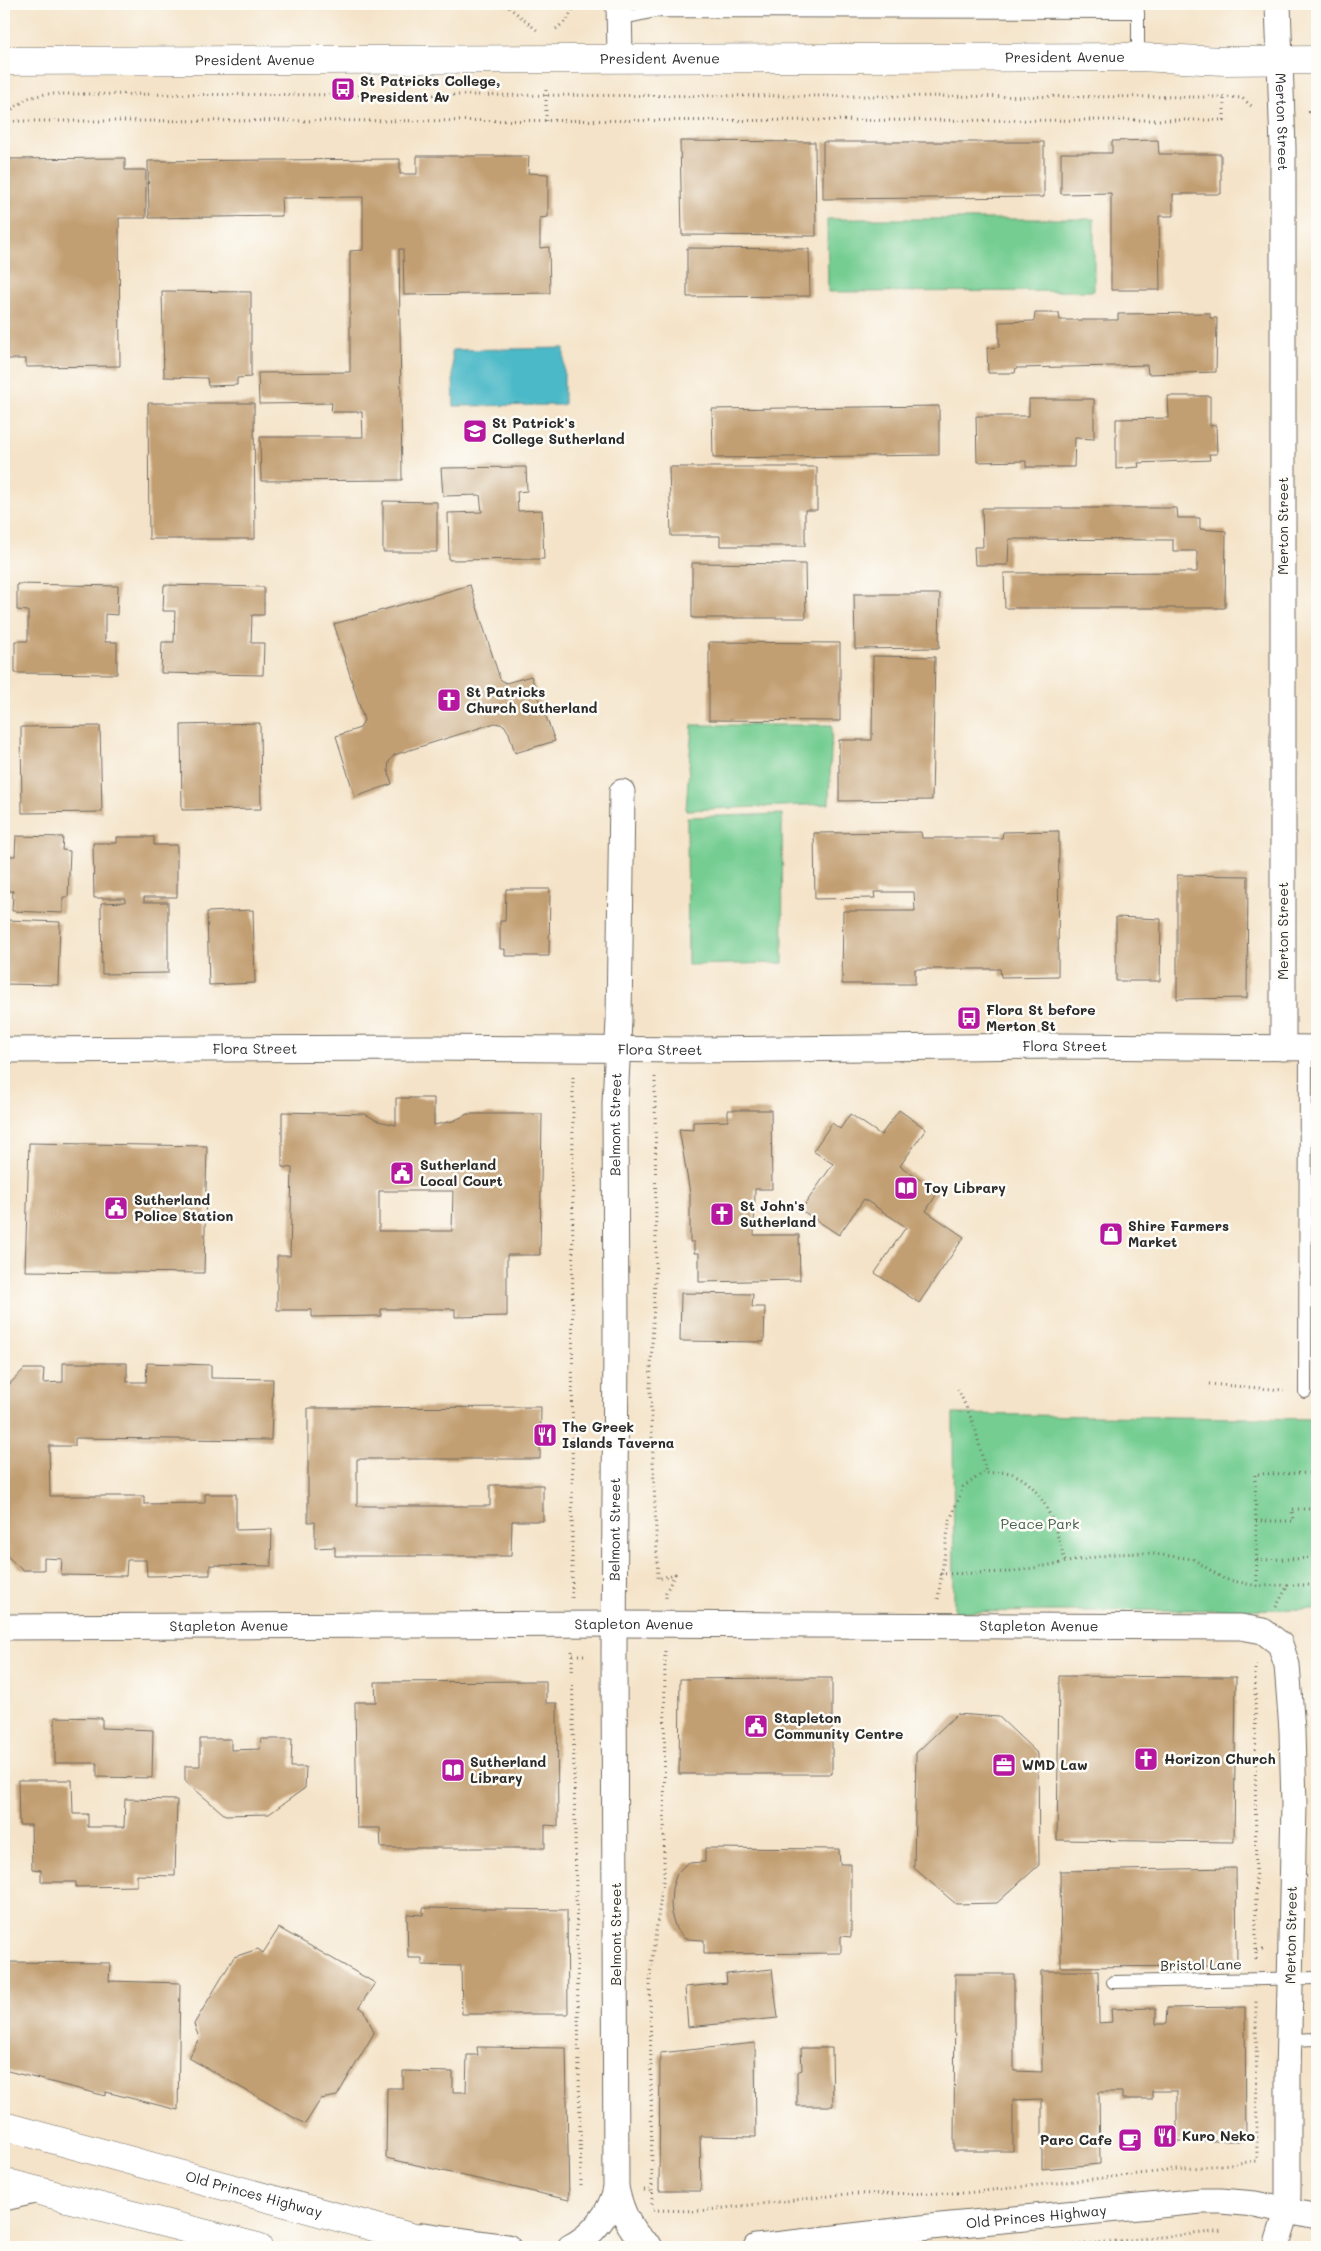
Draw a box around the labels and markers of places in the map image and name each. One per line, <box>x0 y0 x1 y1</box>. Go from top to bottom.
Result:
place label: St Patricks College, President Av <box>360 71 500 106</box>
bus stop icon: St Patricks College, President Av <box>330 76 356 102</box>
place label: St Patrick's College Sutherland <box>492 413 625 448</box>
school or university icon: St Patrick's College Sutherland <box>462 418 488 444</box>
place label: St Patricks Church Sutherland <box>466 682 598 717</box>
church icon: St Patricks Church Sutherland <box>436 687 462 713</box>
place label: Flora St before Merton St <box>986 1000 1096 1035</box>
bus stop icon: Flora St before Merton St <box>956 1005 982 1031</box>
place label: Sutherland Local Court <box>420 1155 503 1190</box>
public building icon: Sutherland Local Court <box>389 1160 415 1186</box>
library icon: Toy Library <box>893 1175 919 1201</box>
place label: Toy Library <box>924 1178 1006 1197</box>
place label: Sutherland Police Station <box>134 1190 233 1225</box>
public building icon: Sutherland Police Station <box>103 1195 129 1221</box>
place label: St John's Sutherland <box>740 1196 816 1231</box>
church icon: St John's Sutherland <box>709 1201 735 1227</box>
place label: Shire Farmers Market <box>1128 1216 1229 1251</box>
shop icon: Shire Farmers Market <box>1098 1221 1124 1247</box>
place label: The Greek Islands Taverna <box>562 1417 675 1452</box>
restaurant icon: The Greek Islands Taverna <box>532 1422 558 1448</box>
place label: Stapleton Community Centre <box>774 1708 903 1743</box>
public building icon: Stapleton Community Centre <box>743 1713 769 1739</box>
church icon: Horizon Church <box>1133 1746 1159 1772</box>
place label: Horizon Church <box>1164 1749 1276 1768</box>
place label: Sutherland Library <box>470 1752 546 1787</box>
office icon: WMD Law <box>991 1752 1017 1778</box>
place label: WMD Law <box>1022 1755 1088 1774</box>
library icon: Sutherland Library <box>440 1757 466 1783</box>
restaurant icon: Kuro Neko <box>1152 2123 1178 2149</box>
place label: Kuro Neko <box>1182 2126 1256 2145</box>
cafe icon: Parc Cafe <box>1117 2127 1143 2153</box>
place label: Parc Cafe <box>1040 2130 1112 2149</box>

